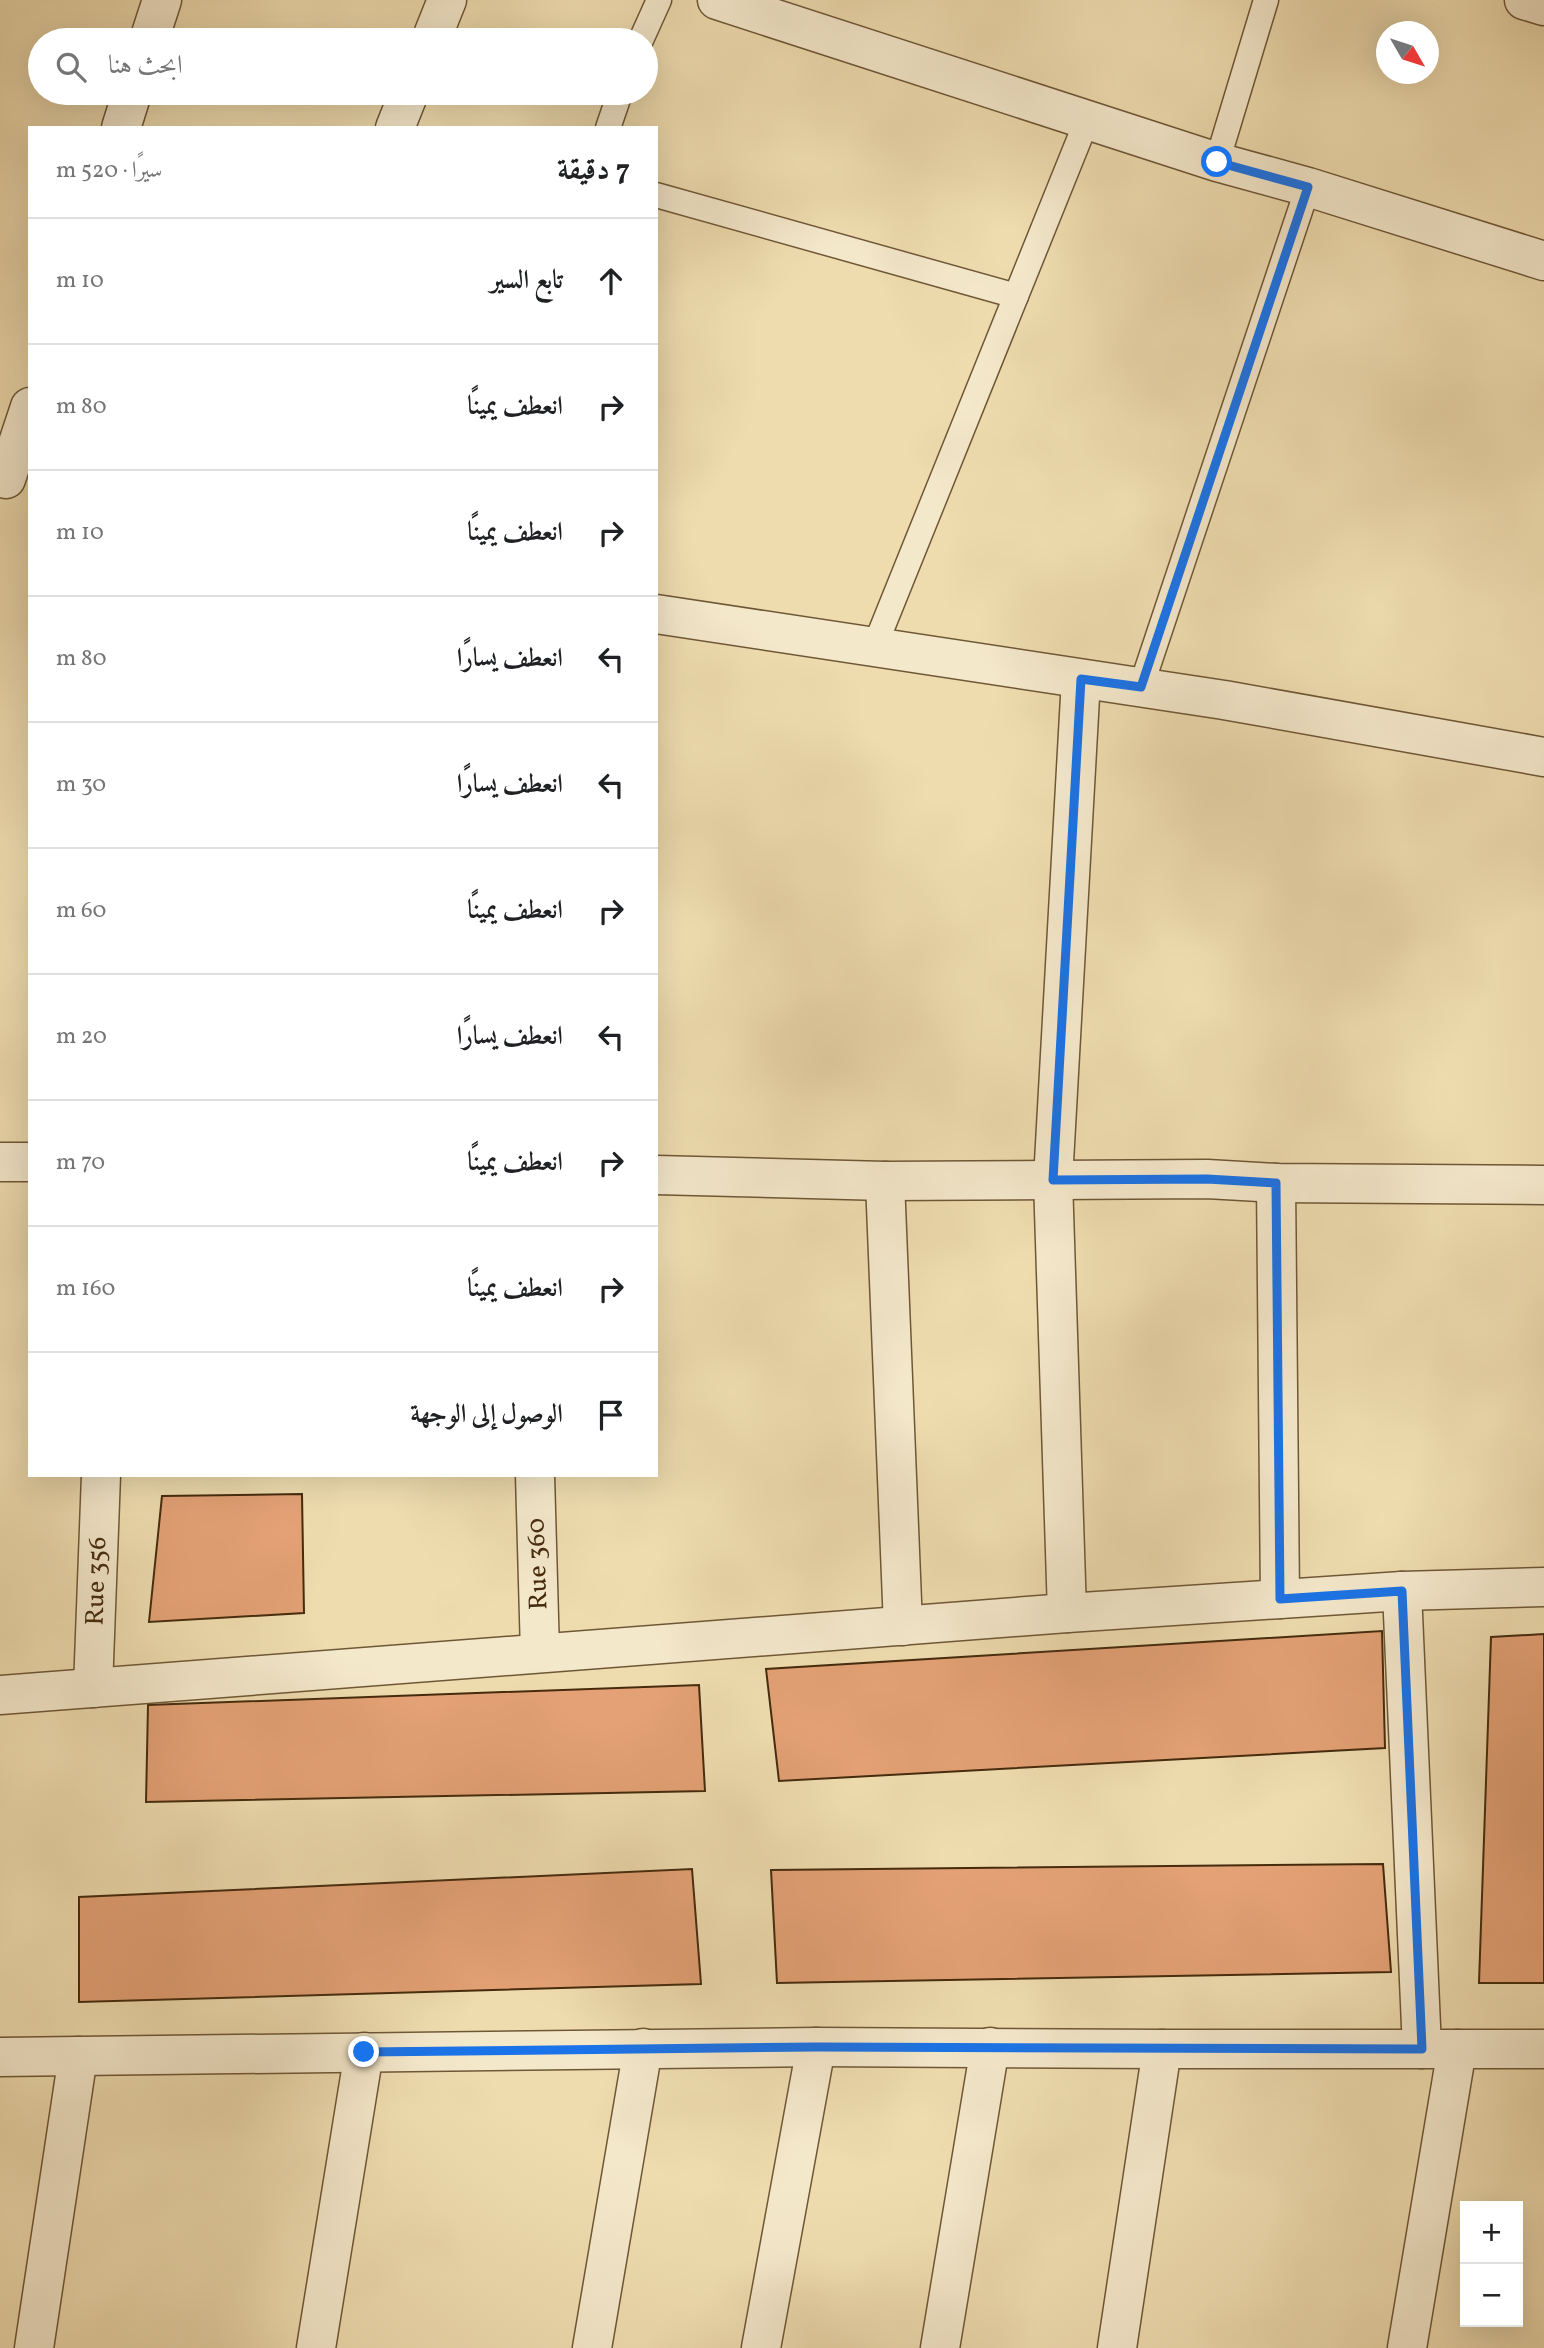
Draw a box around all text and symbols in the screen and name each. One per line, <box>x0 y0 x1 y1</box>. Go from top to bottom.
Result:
north arrow <box>1376 21 1439 84</box>
search box <box>28 28 658 105</box>
icon: search <box>52 48 90 86</box>
text: ابحث هنا <box>108 48 183 84</box>
route start <box>1201 146 1232 177</box>
text: 7 دقيقة <box>557 150 630 192</box>
text: سيرًا · 520 m <box>56 155 162 187</box>
icon: ahead <box>592 262 630 300</box>
text: تابع السير <box>490 263 563 299</box>
text: 10 m <box>56 265 104 297</box>
icon: right <box>592 388 630 426</box>
text: انعطف يمينًا <box>467 389 563 425</box>
text: 80 m <box>56 391 106 423</box>
icon: right <box>592 514 630 552</box>
text: انعطف يمينًا <box>467 515 563 551</box>
text: 10 m <box>56 517 104 549</box>
icon: left <box>592 640 630 678</box>
text: انعطف يسارًا <box>457 641 563 677</box>
text: 80 m <box>56 643 106 675</box>
icon: left <box>592 766 630 804</box>
text: انعطف يسارًا <box>457 767 563 803</box>
text: 30 m <box>56 769 106 801</box>
icon: right <box>592 892 630 930</box>
text: انعطف يمينًا <box>467 893 563 929</box>
text: 60 m <box>56 895 106 927</box>
icon: left <box>592 1018 630 1056</box>
text: انعطف يسارًا <box>457 1019 563 1055</box>
text: 20 m <box>56 1021 107 1053</box>
icon: right <box>592 1144 630 1182</box>
text: انعطف يمينًا <box>467 1145 563 1181</box>
text: 70 m <box>56 1147 105 1179</box>
icon: right <box>592 1270 630 1308</box>
text: انعطف يمينًا <box>467 1271 563 1307</box>
text: 160 m <box>56 1273 115 1305</box>
icon: arrive <box>592 1396 630 1434</box>
text: الوصول إلى الوجهة <box>410 1397 563 1433</box>
street label: Rue 360 <box>518 1517 558 1611</box>
street label: Rue 356 <box>77 1536 117 1626</box>
route end <box>348 2036 379 2067</box>
map controls <box>1460 2201 1523 2327</box>
button: + <box>1460 2201 1523 2264</box>
button: − <box>1460 2264 1523 2327</box>

